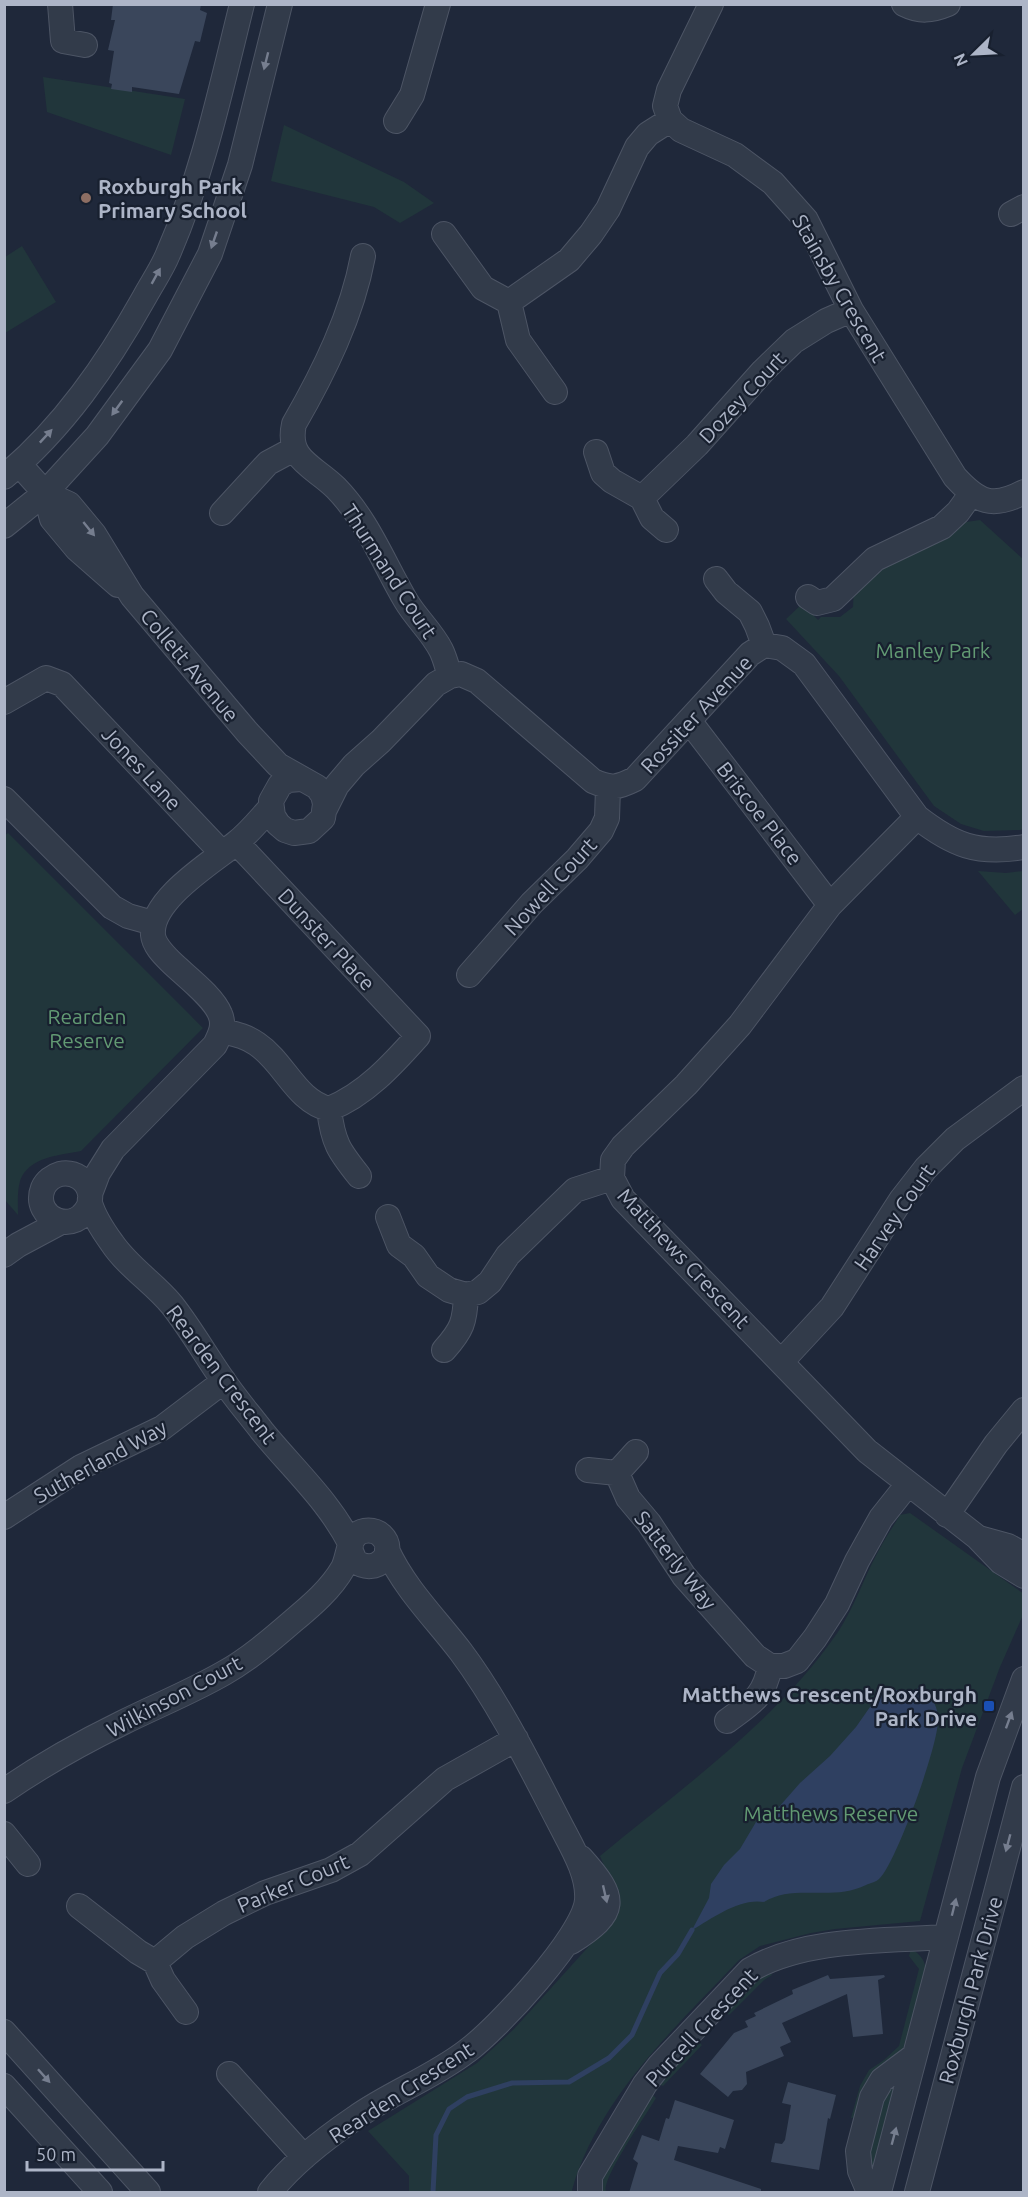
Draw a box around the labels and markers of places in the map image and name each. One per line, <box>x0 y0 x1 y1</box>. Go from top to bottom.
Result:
place label: Roxburgh Park Primary School <box>98 174 247 222</box>
marker: Roxburgh Park Primary School <box>79 191 93 205</box>
place label: Matthews Crescent/Roxburgh Park Drive <box>682 1682 977 1730</box>
marker: Matthews Crescent/Roxburgh Park Drive <box>982 1699 996 1713</box>

